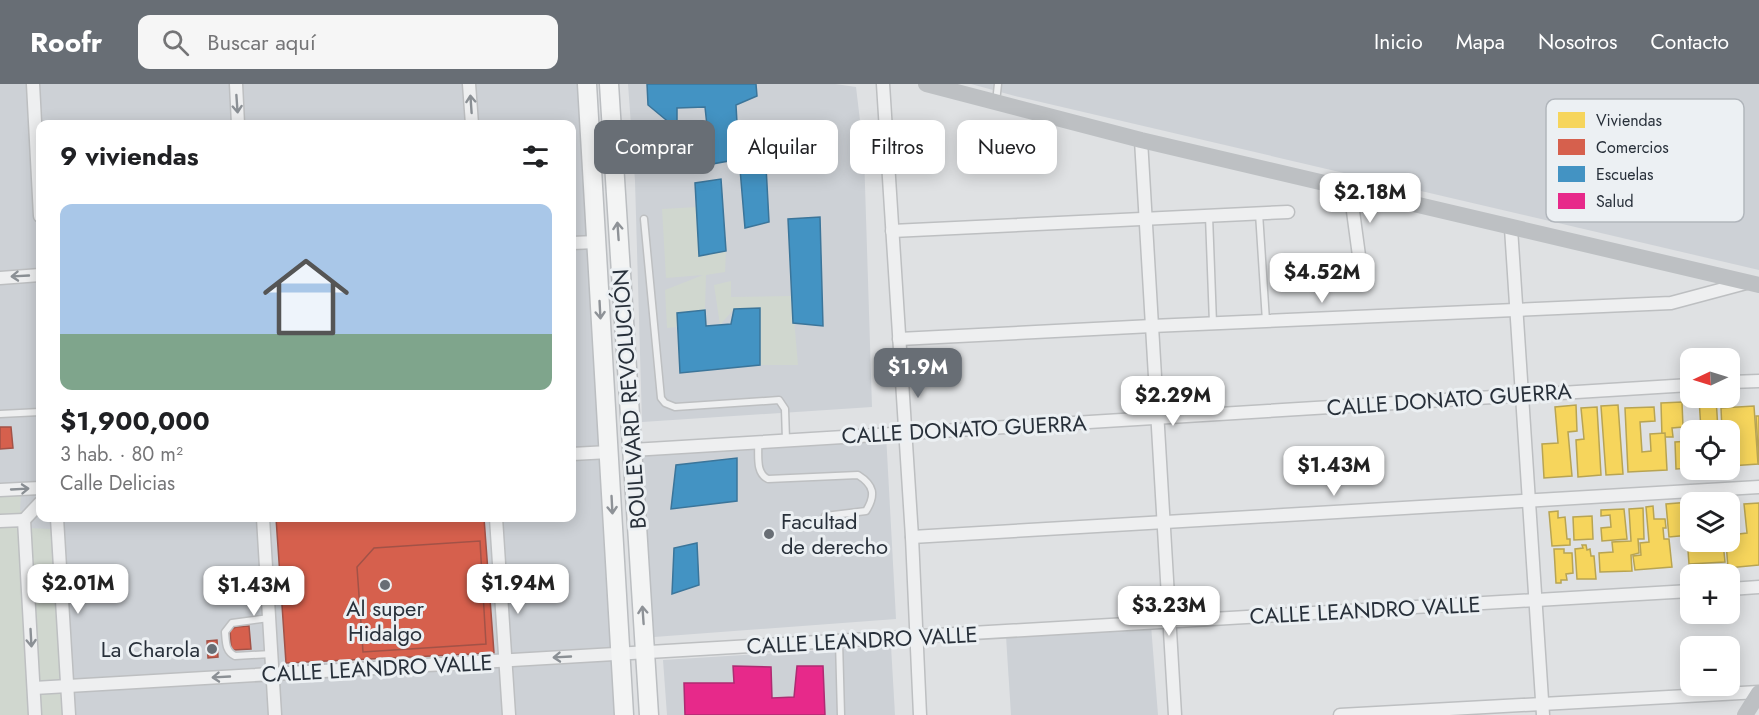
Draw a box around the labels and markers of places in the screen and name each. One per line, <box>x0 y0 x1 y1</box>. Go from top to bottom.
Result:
pin: $2.18M <box>1321 173 1419 224</box>
pin: $4.52M <box>1273 253 1371 304</box>
pin: $1.9M <box>876 348 960 399</box>
pin: $2.29M <box>1124 376 1222 427</box>
pin: $1.43M <box>1285 446 1383 497</box>
place label: Facultad de derecho <box>781 505 888 562</box>
marker: Facultad de derecho <box>762 527 776 541</box>
pin: $2.01M <box>29 564 127 615</box>
pin: $1.94M <box>469 564 567 615</box>
pin: $1.43M <box>205 566 303 617</box>
marker: Al super Hidalgo <box>378 578 392 592</box>
pin: $3.23M <box>1120 586 1218 637</box>
place label: Al super Hidalgo <box>346 592 424 649</box>
place label: La Charola <box>101 633 200 665</box>
marker: La Charola <box>205 642 219 656</box>

